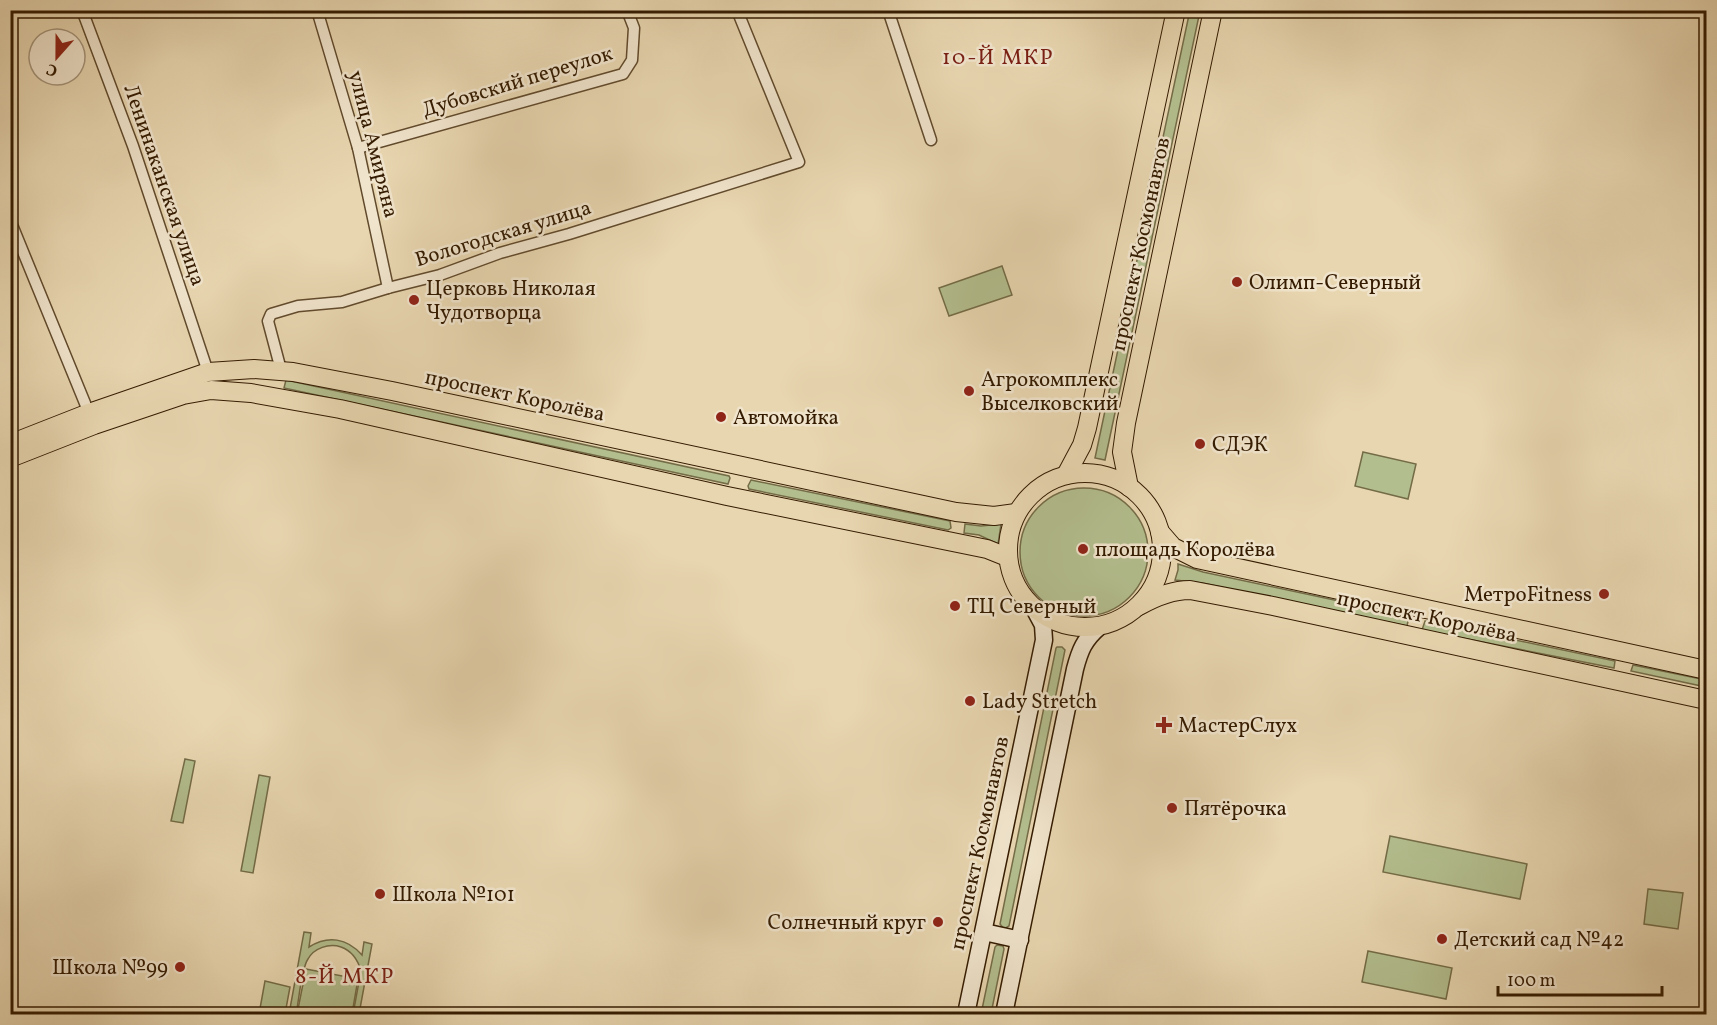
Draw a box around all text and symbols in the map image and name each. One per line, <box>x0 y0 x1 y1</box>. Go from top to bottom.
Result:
north arrow <box>27 27 87 87</box>
street label: Дубовский переулок <box>419 40 616 125</box>
district label: 10-Й МКР <box>942 43 1054 74</box>
text: С <box>44 57 61 81</box>
street label: улица Амиряна <box>340 68 405 221</box>
street label: Ленинаканская улица <box>115 81 212 290</box>
street label: проспект Космонавтов <box>1105 135 1178 354</box>
street label: Вологодская улица <box>412 194 595 275</box>
place label: Олимп-Северный <box>1249 269 1421 298</box>
place label: Церковь Николая Чудотворца <box>426 275 596 328</box>
marker: Олимп-Северный <box>1230 275 1244 289</box>
marker: Церковь Николая Чудотворца <box>407 293 421 307</box>
street label: проспект Королёва <box>422 363 607 430</box>
place label: Агрокомплекс Выселковский <box>981 366 1119 419</box>
marker: Агрокомплекс Выселковский <box>962 384 976 398</box>
place label: Автомойка <box>733 404 839 433</box>
marker: Автомойка <box>714 410 728 424</box>
place label: СДЭК <box>1212 431 1268 460</box>
marker: СДЭК <box>1193 437 1207 451</box>
place label: площадь Королёва <box>1095 536 1276 565</box>
marker: площадь Королёва <box>1076 542 1090 556</box>
place label: МетроFitness <box>1464 581 1592 610</box>
street label: проспект Королёва <box>1334 584 1519 651</box>
marker: МетроFitness <box>1597 587 1611 601</box>
place label: ТЦ Северный <box>967 593 1096 622</box>
marker: ТЦ Северный <box>948 599 962 613</box>
place label: Lady Stretch <box>982 688 1097 717</box>
marker: Lady Stretch <box>963 694 977 708</box>
place label: МастерСлух <box>1178 712 1297 741</box>
marker: МастерСлух <box>1155 716 1173 734</box>
street label: проспект Космонавтов <box>944 734 1017 953</box>
place label: Пятёрочка <box>1184 795 1287 824</box>
marker: Пятёрочка <box>1165 801 1179 815</box>
place label: Школа №101 <box>392 881 515 910</box>
marker: Школа №101 <box>373 887 387 901</box>
place label: Солнечный круг <box>767 909 926 938</box>
marker: Солнечный круг <box>931 915 945 929</box>
place label: Детский сад №42 <box>1454 926 1624 955</box>
marker: Детский сад №42 <box>1435 932 1449 946</box>
place label: Школа №99 <box>52 954 168 983</box>
scale bar <box>1498 959 1662 997</box>
marker: Школа №99 <box>173 960 187 974</box>
district label: 8-Й МКР <box>295 962 395 993</box>
text: 100 m <box>1507 969 1556 994</box>

